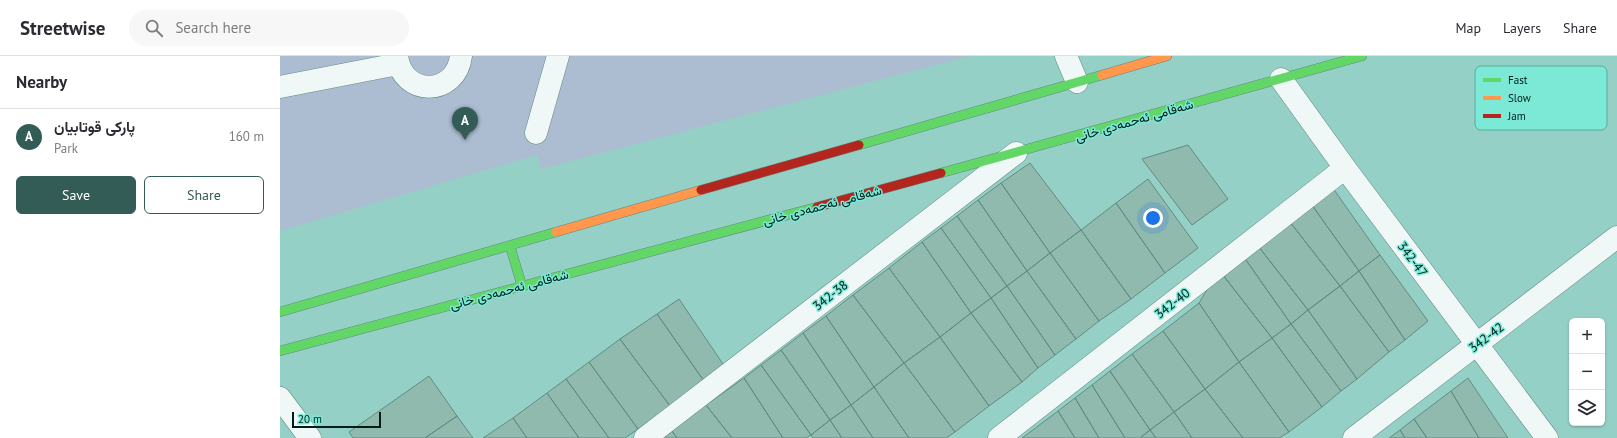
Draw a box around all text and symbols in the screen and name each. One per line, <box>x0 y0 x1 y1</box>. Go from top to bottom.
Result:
search box <box>129 10 409 46</box>
text: Streetwise <box>20 16 105 40</box>
icon: search <box>143 17 165 39</box>
text: Search here <box>175 18 251 37</box>
text: Map <box>1455 19 1481 37</box>
text: Layers <box>1503 19 1541 37</box>
text: Share <box>1563 19 1597 37</box>
legend <box>1475 66 1607 130</box>
text: Nearby <box>16 71 67 93</box>
text: Fast <box>1508 73 1528 87</box>
text: Slow <box>1508 91 1531 105</box>
street label: شەقامی ئەحمەدی خانی <box>1073 95 1195 145</box>
pin: A <box>452 107 478 140</box>
text: Jam <box>1507 109 1526 123</box>
text: پارکی قوتابیان <box>54 117 135 136</box>
text: A <box>25 128 33 145</box>
text: 160 m <box>229 128 264 145</box>
text: Park <box>54 140 78 157</box>
button: Save <box>16 176 136 214</box>
button: Share <box>144 176 264 214</box>
street label: شەقامی ئەحمەدی خانی <box>761 181 883 230</box>
your location <box>1143 208 1163 228</box>
street label: 342-47 <box>1394 238 1431 280</box>
street label: شەقامی ئەحمەدی خانی <box>448 265 570 314</box>
street label: 342-38 <box>809 276 851 314</box>
street label: 342-40 <box>1151 284 1193 322</box>
map controls <box>1569 318 1605 426</box>
button: + <box>1569 318 1605 354</box>
street label: 342-42 <box>1465 319 1507 356</box>
button: − <box>1569 354 1605 390</box>
button: layers <box>1569 390 1605 426</box>
scale bar <box>292 410 381 429</box>
text: 20 m <box>298 412 322 426</box>

